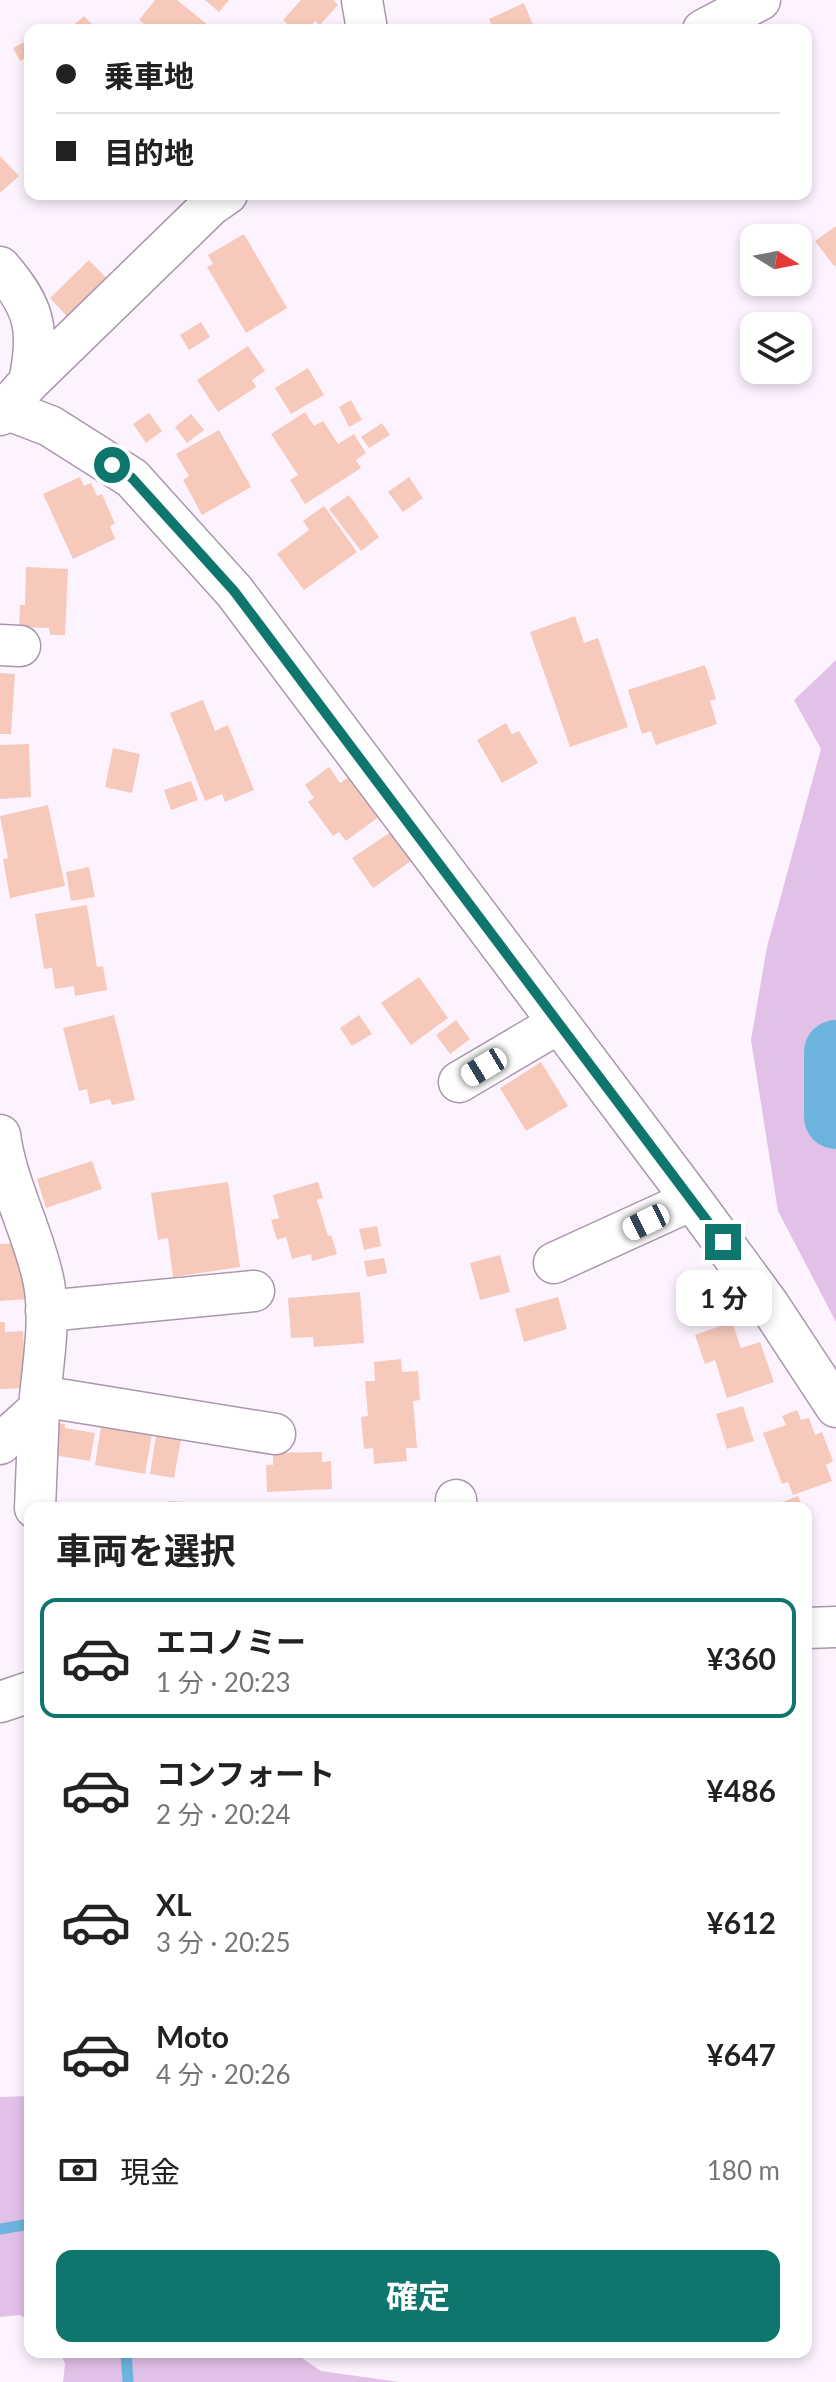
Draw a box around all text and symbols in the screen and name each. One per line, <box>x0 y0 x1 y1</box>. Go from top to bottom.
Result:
text: 乗車地 <box>104 57 194 93</box>
text: 目的地 <box>104 134 194 170</box>
north arrow <box>740 224 812 296</box>
map controls <box>740 224 812 384</box>
button: layers <box>740 312 812 384</box>
route start <box>94 447 130 483</box>
car <box>457 1044 511 1090</box>
car <box>619 1201 673 1243</box>
route end <box>705 1224 741 1260</box>
callout: 1 分 <box>675 1270 771 1326</box>
text: 1 分 <box>700 1282 748 1314</box>
text: 車両を選択 <box>56 1528 236 1572</box>
icon: car <box>60 1622 132 1694</box>
text: エコノミー <box>156 1623 306 1659</box>
text: ¥360 <box>706 1640 776 1676</box>
text: 1 分 · 20:23 <box>156 1666 291 1698</box>
icon: car <box>60 1754 132 1826</box>
text: コンフォート <box>156 1755 335 1791</box>
text: ¥486 <box>706 1772 776 1808</box>
text: 2 分 · 20:24 <box>156 1798 291 1830</box>
icon: car <box>60 1886 132 1958</box>
text: XL <box>156 1886 192 1922</box>
text: ¥612 <box>706 1904 776 1940</box>
text: 3 分 · 20:25 <box>156 1926 291 1958</box>
icon: car <box>60 2018 132 2090</box>
text: Moto <box>156 2018 229 2054</box>
text: ¥647 <box>706 2036 776 2072</box>
text: 4 分 · 20:26 <box>156 2058 291 2090</box>
icon: cash <box>56 2148 100 2192</box>
text: 現金 <box>120 2153 180 2189</box>
text: 180 m <box>707 2154 780 2186</box>
button: 確定 <box>56 2250 780 2342</box>

